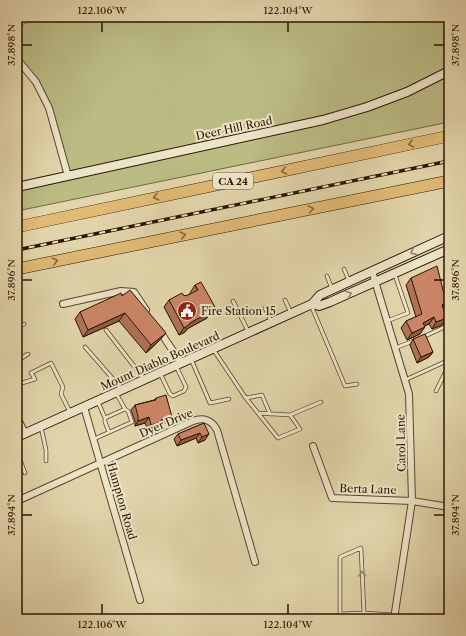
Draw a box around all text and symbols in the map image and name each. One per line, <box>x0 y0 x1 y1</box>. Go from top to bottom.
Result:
text: 122.106°W <box>78 4 127 17</box>
text: 122.104°W <box>264 4 313 17</box>
text: 37.898°N <box>5 24 18 66</box>
text: 37.898°N <box>449 24 462 66</box>
street label: Deer Hill Road <box>194 113 274 143</box>
one-way arrow <box>408 140 414 148</box>
one-way arrow <box>280 166 287 174</box>
road number: CA 24 <box>213 173 253 189</box>
one-way arrow <box>153 193 159 201</box>
one-way arrow <box>308 205 314 214</box>
one-way arrow <box>179 232 186 240</box>
one-way arrow <box>410 247 418 255</box>
one-way arrow <box>52 258 58 266</box>
text: 37.896°N <box>5 259 18 301</box>
text: 37.896°N <box>449 259 462 301</box>
one-way arrow <box>344 291 352 299</box>
public building icon: Fire Station 15 <box>176 300 198 322</box>
place label: Fire Station 15 <box>201 304 276 318</box>
street label: Mount Diablo Boulevard <box>98 328 222 394</box>
street label: Dyer Drive <box>137 405 195 441</box>
street label: Carol Lane <box>393 414 409 472</box>
street label: Hampton Road <box>104 461 140 542</box>
street label: Berta Lane <box>339 481 397 497</box>
text: 37.894°N <box>5 494 18 536</box>
text: 37.894°N <box>449 494 462 536</box>
one-way arrow <box>358 571 366 577</box>
text: 122.106°W <box>78 618 127 631</box>
text: 122.104°W <box>264 618 313 631</box>

